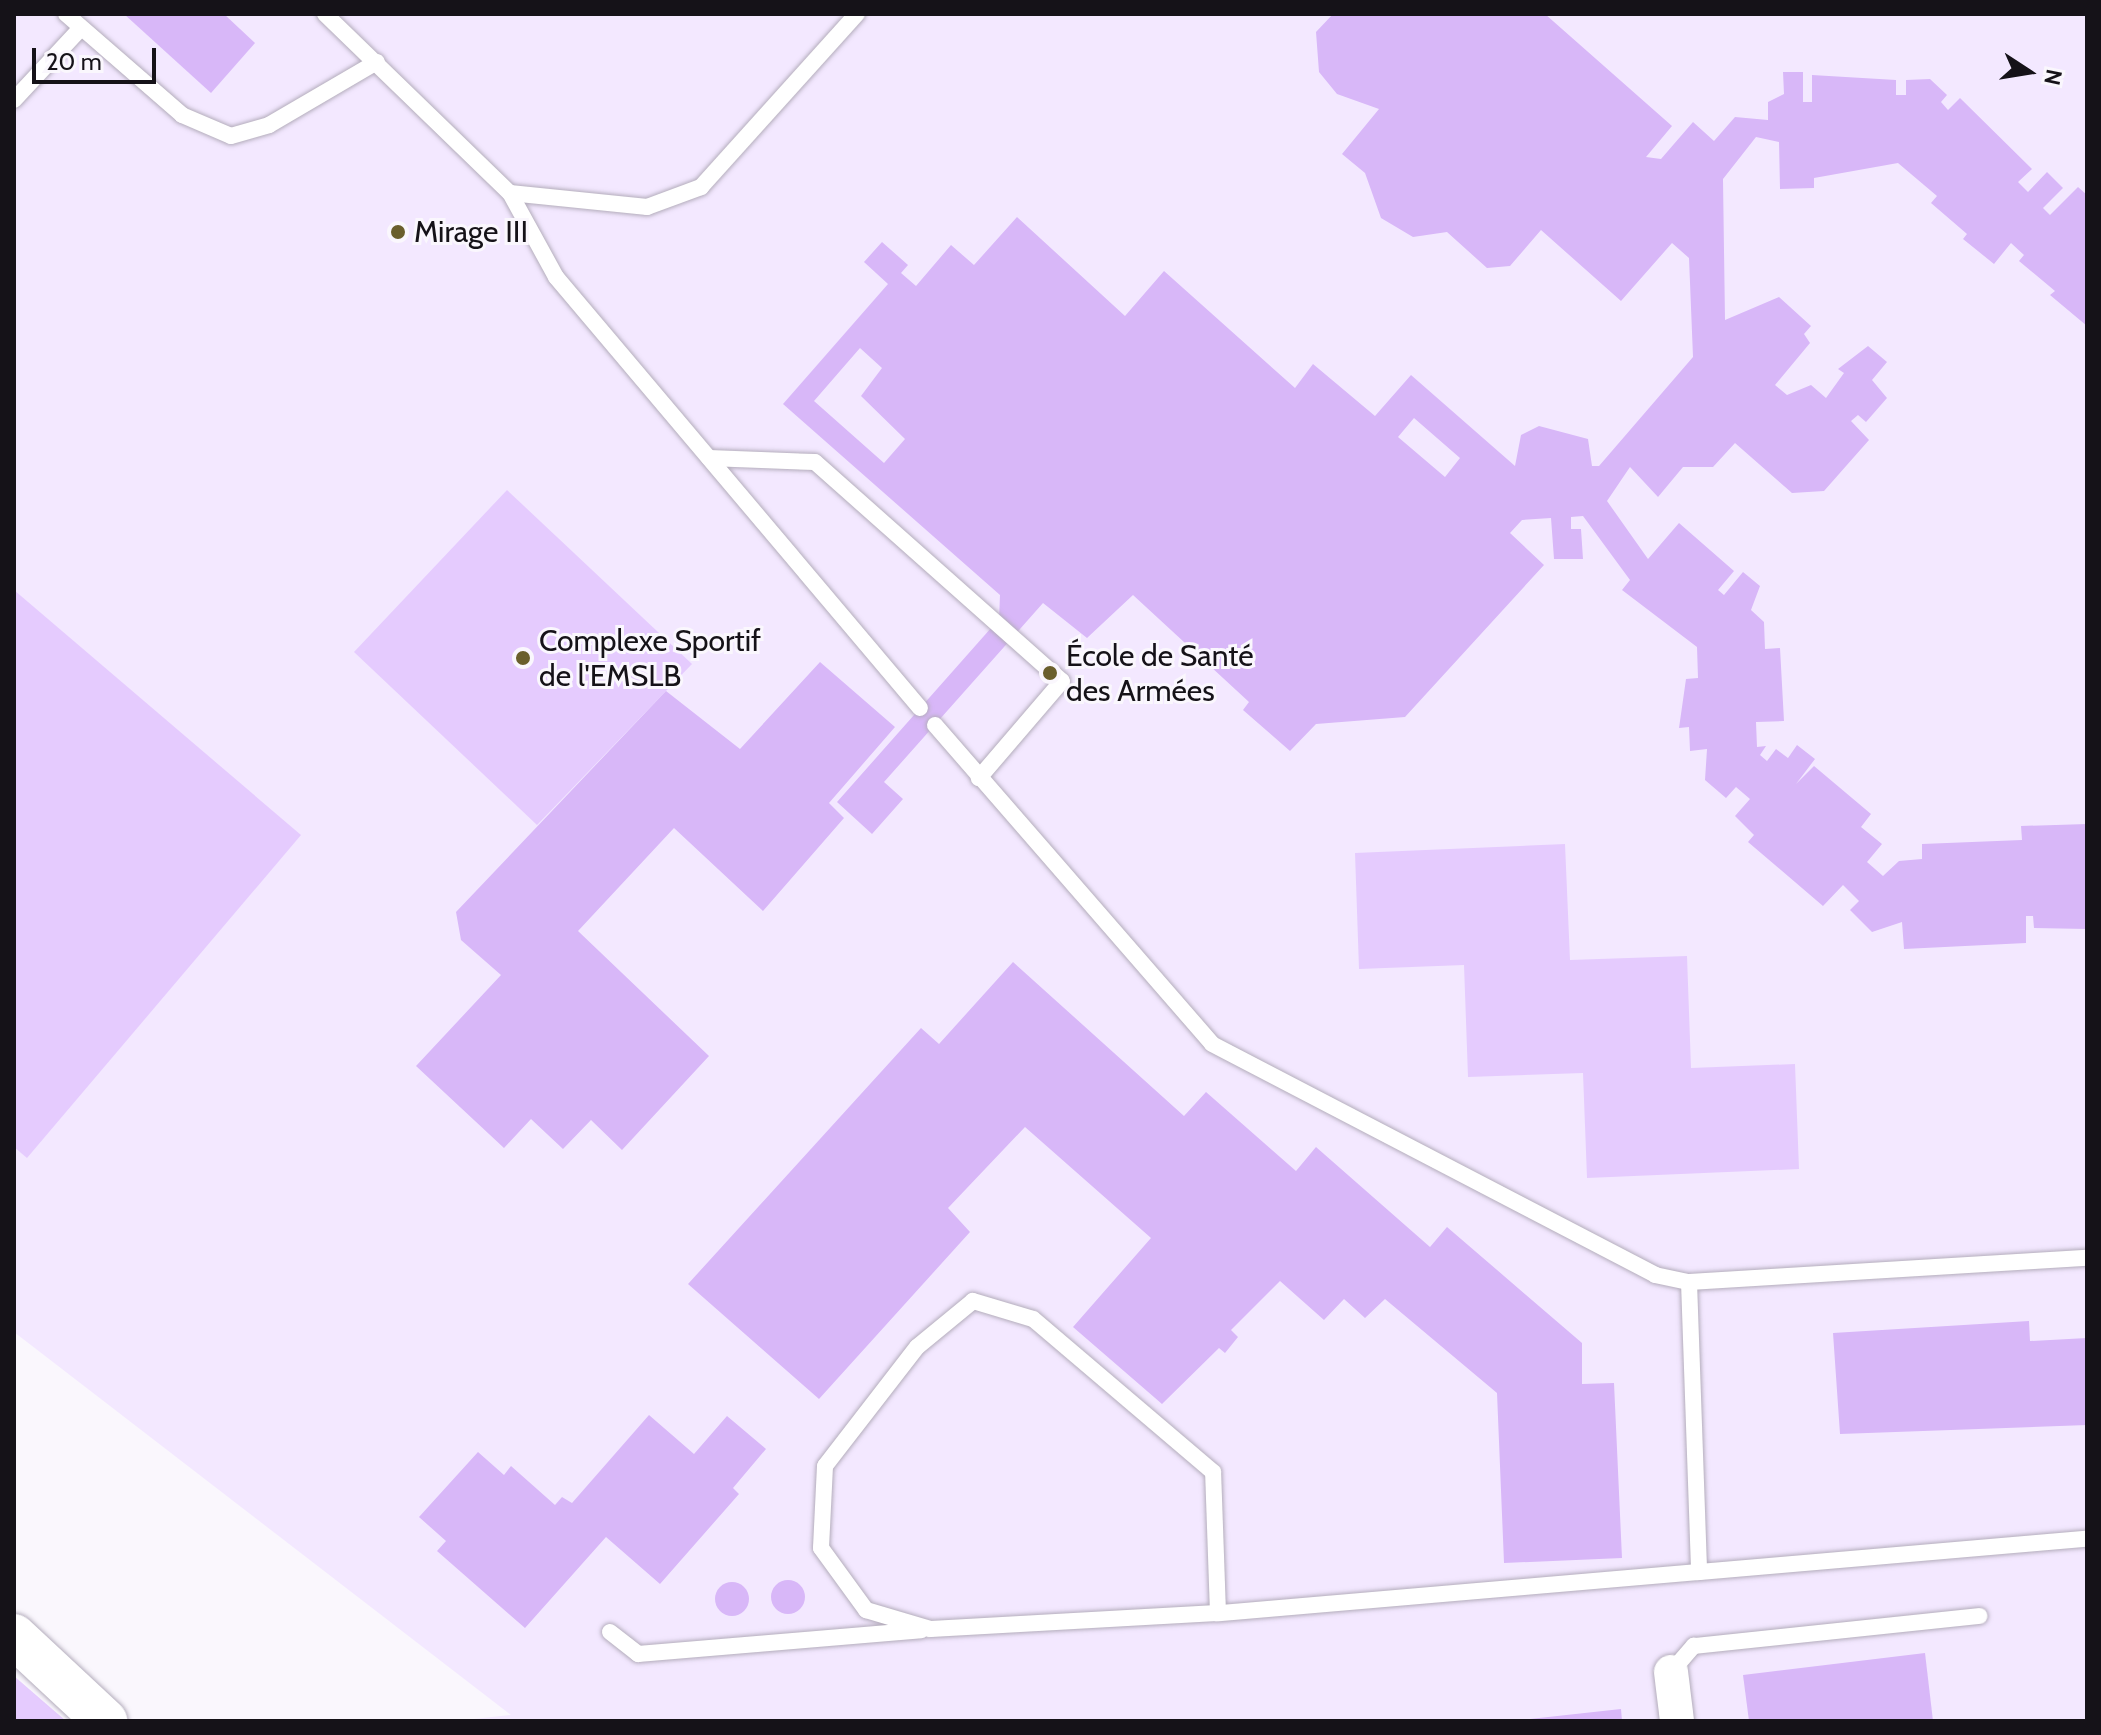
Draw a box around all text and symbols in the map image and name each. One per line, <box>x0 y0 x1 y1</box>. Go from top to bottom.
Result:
scale bar <box>36 32 160 82</box>
north arrow <box>1989 32 2069 112</box>
text: 20 m <box>46 47 102 76</box>
text: N <box>2038 67 2068 88</box>
place label: Mirage III <box>414 214 528 250</box>
marker: Mirage III <box>389 223 407 241</box>
place label: Complexe Sportif de l'EMSLB <box>539 623 761 694</box>
place label: École de Santé des Armées <box>1066 638 1254 708</box>
marker: Complexe Sportif de l'EMSLB <box>514 649 532 667</box>
marker: École de Santé des Armées <box>1041 664 1059 682</box>

